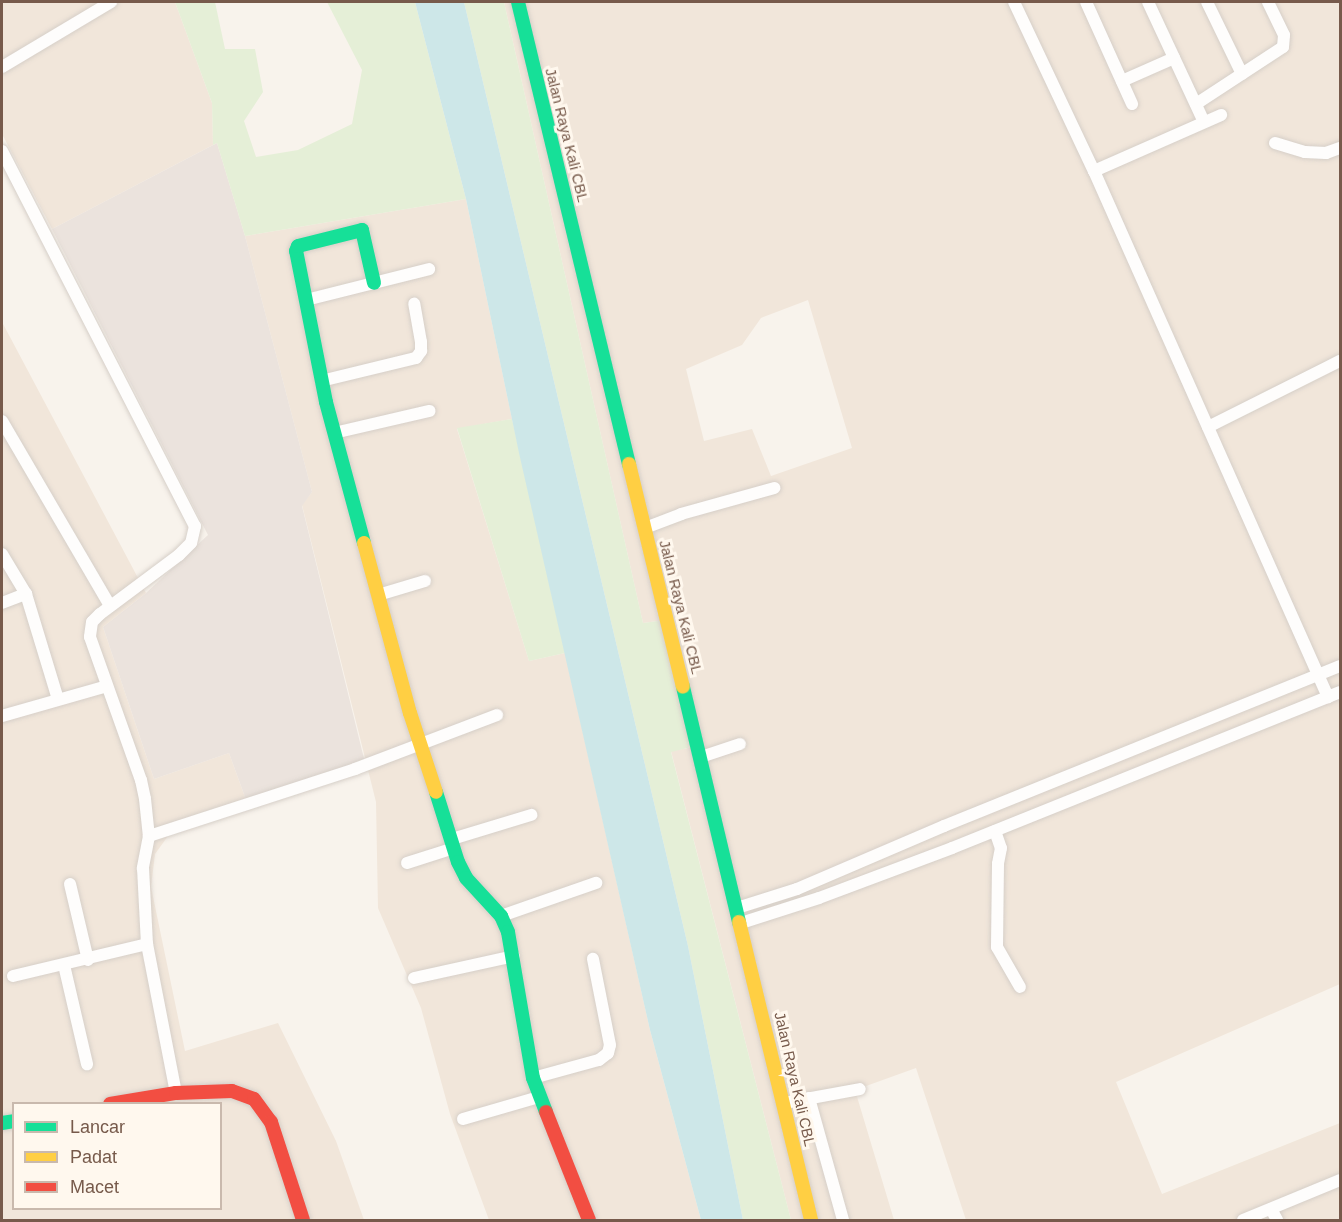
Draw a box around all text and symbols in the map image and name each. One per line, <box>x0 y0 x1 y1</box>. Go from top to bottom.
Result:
street label: Jalan Raya Kali CBL <box>542 66 592 204</box>
street label: Jalan Raya Kali CBL <box>656 538 706 676</box>
street label: Jalan Raya Kali CBL <box>771 1010 819 1148</box>
legend <box>12 1102 222 1210</box>
text: Lancar <box>70 1117 125 1137</box>
text: Padat <box>70 1147 117 1167</box>
text: Macet <box>70 1177 119 1197</box>

